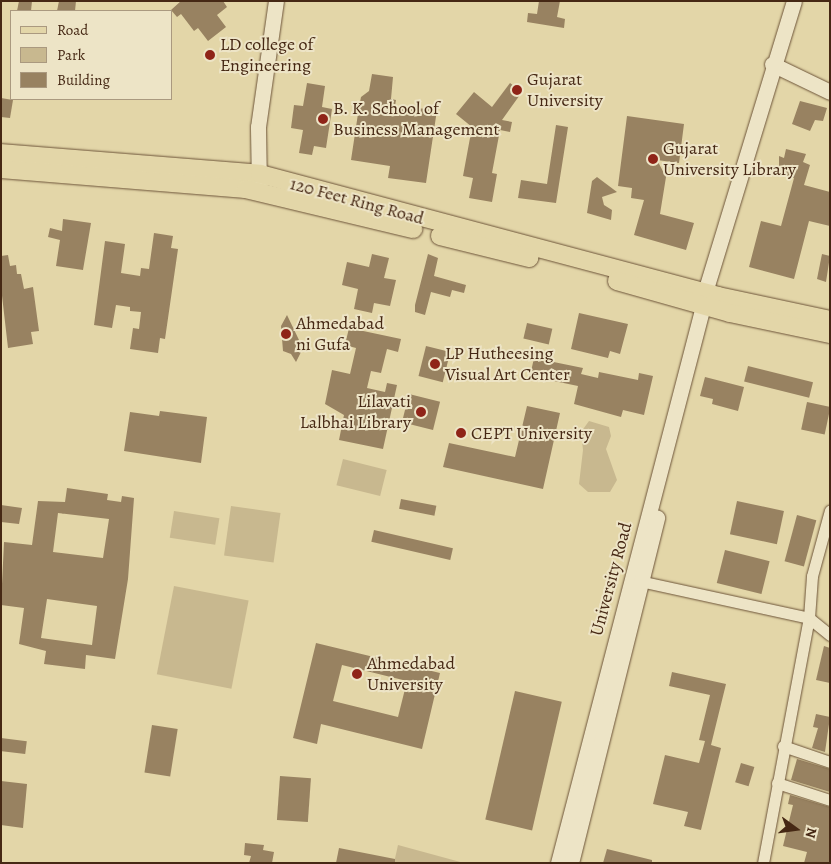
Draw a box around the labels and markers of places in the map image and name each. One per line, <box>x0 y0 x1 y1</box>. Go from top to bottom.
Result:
place label: LD college of Engineering <box>220 34 314 76</box>
marker: LD college of Engineering <box>204 49 216 61</box>
place label: Gujarat University <box>527 69 603 112</box>
marker: Gujarat University <box>511 84 523 96</box>
place label: B. K. School of Business Management <box>333 98 499 140</box>
marker: B. K. School of Business Management <box>317 113 329 125</box>
place label: Gujarat University Library <box>663 138 796 180</box>
marker: Gujarat University Library <box>647 153 659 165</box>
place label: Ahmedabad ni Gufa <box>296 313 384 356</box>
marker: Ahmedabad ni Gufa <box>280 328 292 340</box>
place label: LP Hutheesing Visual Art Center <box>445 343 570 386</box>
marker: LP Hutheesing Visual Art Center <box>429 358 441 370</box>
place label: Lilavati Lalbhai Library <box>300 391 411 434</box>
marker: Lilavati Lalbhai Library <box>415 406 427 418</box>
place label: CEPT University <box>471 422 592 444</box>
marker: CEPT University <box>455 427 467 439</box>
place label: Ahmedabad University <box>367 653 455 696</box>
marker: Ahmedabad University <box>351 668 363 680</box>

